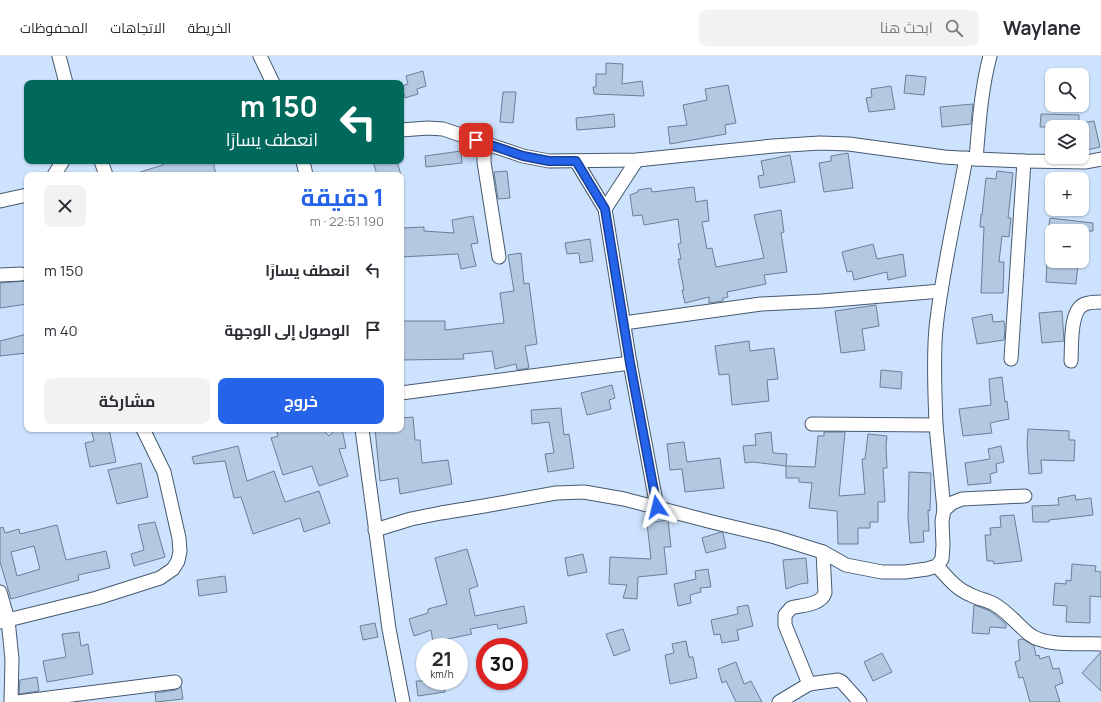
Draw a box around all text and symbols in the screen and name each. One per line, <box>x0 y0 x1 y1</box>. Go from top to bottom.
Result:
search box <box>699 10 979 46</box>
text: Waylane <box>1003 15 1081 41</box>
text: ابحث هنا <box>880 17 933 38</box>
icon: search <box>943 17 965 39</box>
text: المحفوظات <box>20 18 88 37</box>
text: الاتجاهات <box>110 18 166 37</box>
text: الخريطة <box>188 18 231 37</box>
map controls <box>1045 68 1089 268</box>
button: search <box>1045 68 1089 112</box>
text: 150 m <box>240 87 318 125</box>
icon: left <box>332 96 384 148</box>
button: layers <box>1045 120 1089 164</box>
pin <box>459 123 493 157</box>
text: انعطف يسارًا <box>226 127 318 151</box>
icon: arrive <box>465 129 487 151</box>
button: + <box>1045 172 1089 216</box>
text: 1 دقيقة <box>301 180 384 213</box>
button: close <box>44 185 86 227</box>
text: 190 m · 22:51 <box>310 212 384 230</box>
button: − <box>1045 224 1089 268</box>
icon: left <box>362 259 384 281</box>
text: 150 m <box>44 260 83 281</box>
text: انعطف يسارًا <box>265 260 350 281</box>
icon: arrive <box>362 319 384 341</box>
text: 40 m <box>44 320 78 341</box>
text: الوصول إلى الوجهة <box>224 320 350 341</box>
button: مشاركة <box>44 378 210 424</box>
button: خروج <box>218 378 384 424</box>
position arrow <box>636 486 678 528</box>
speed limit sign: 30 <box>476 638 528 690</box>
text: 21 <box>432 645 452 672</box>
text: km/h <box>430 667 454 681</box>

